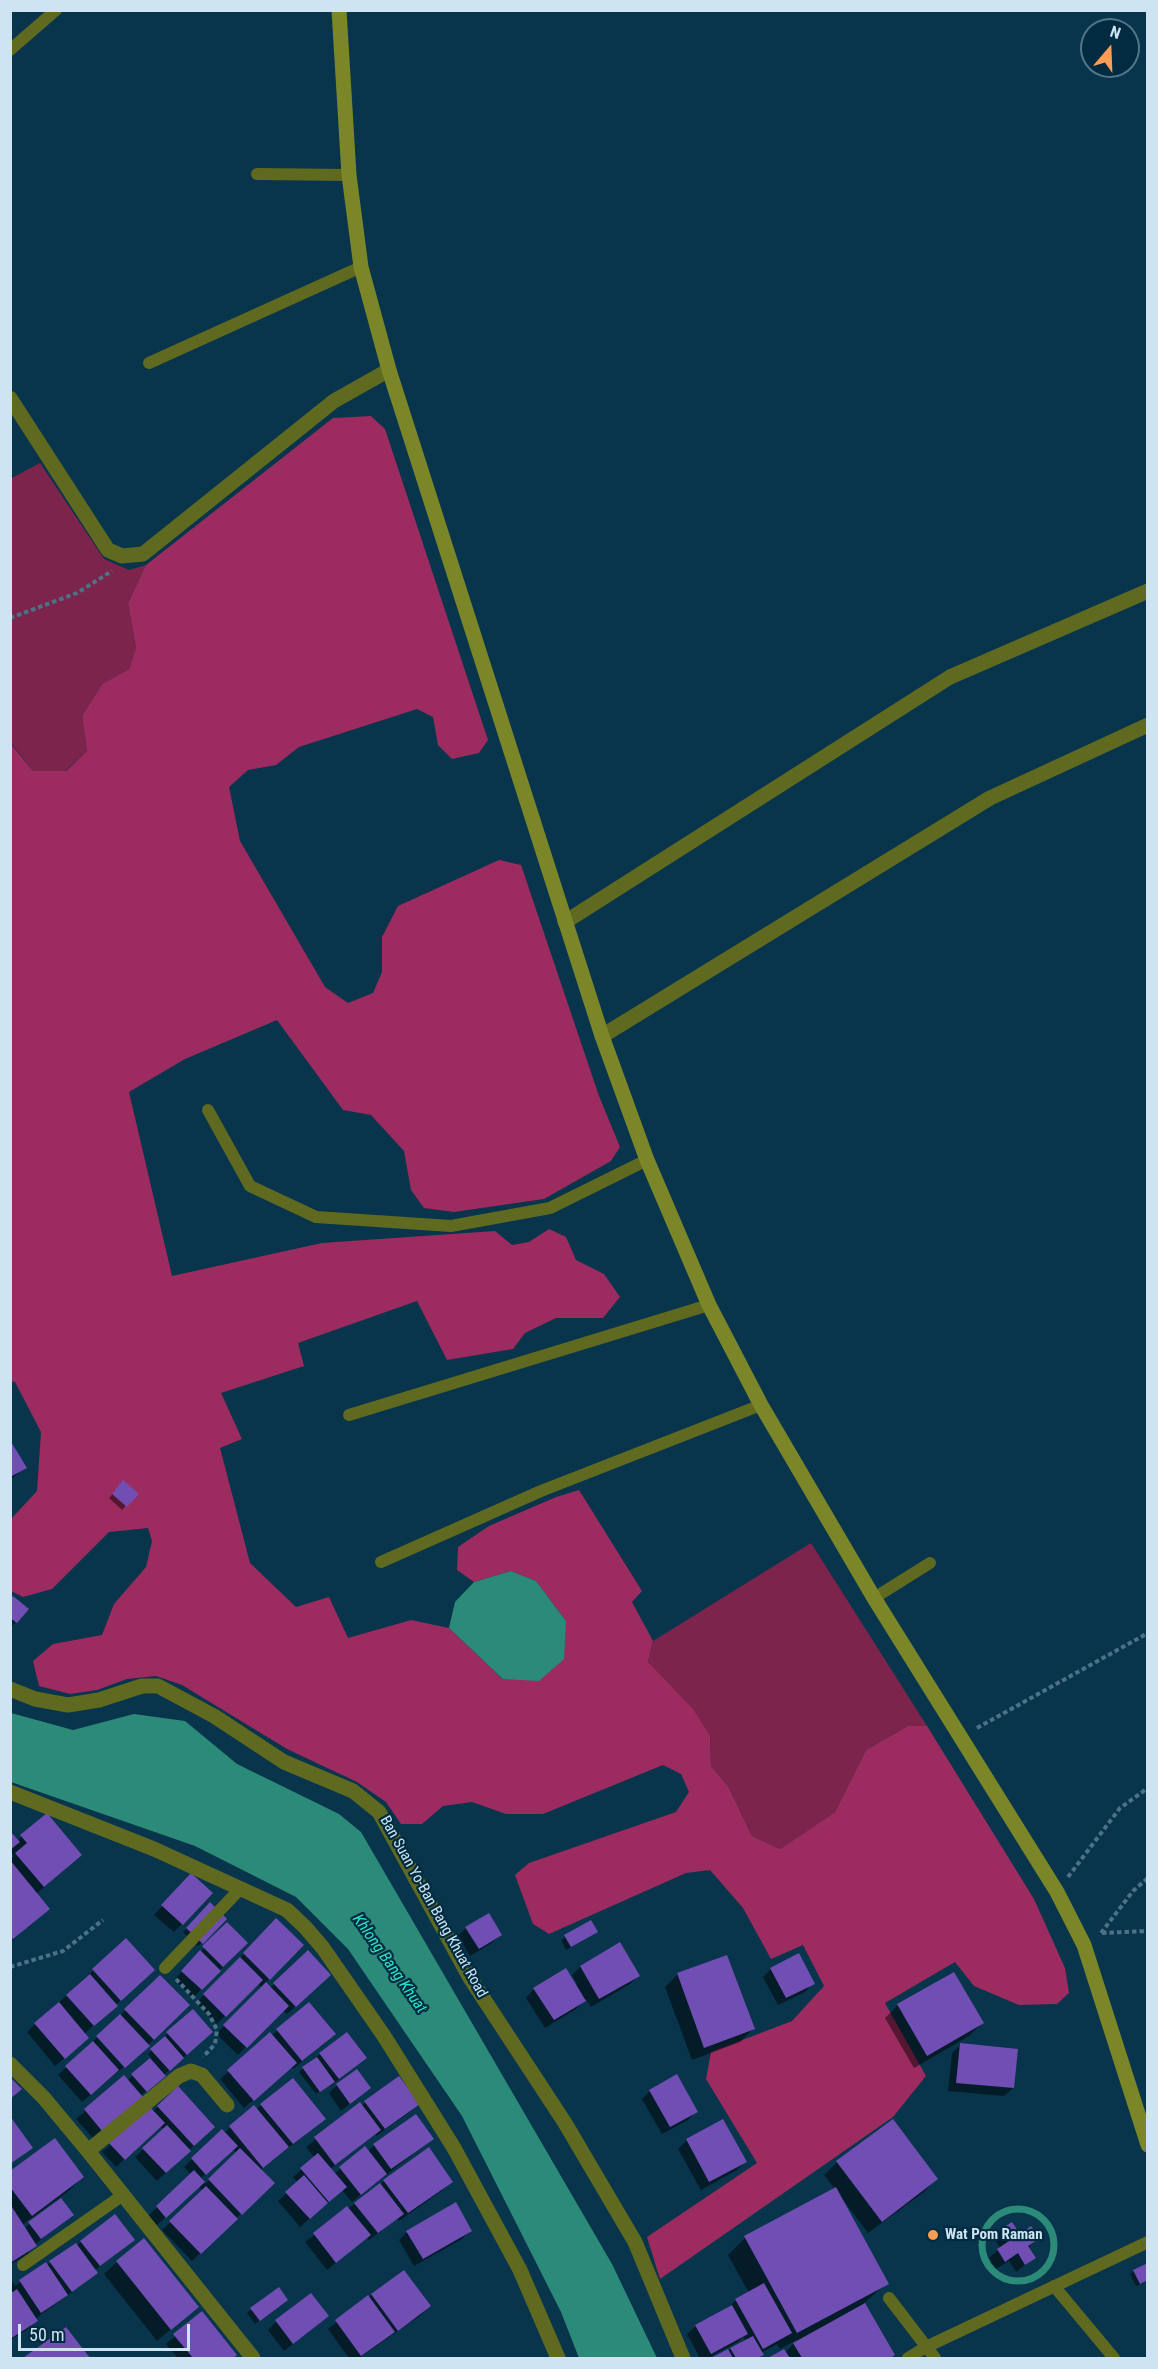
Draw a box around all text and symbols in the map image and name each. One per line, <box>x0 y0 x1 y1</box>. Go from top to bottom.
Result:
north arrow <box>1080 18 1140 78</box>
text: N <box>1108 22 1123 43</box>
street label: Ban Suan Yo-Ban Bang Khuat Road <box>375 1813 491 2001</box>
water label: Khlong Bang Khuat <box>348 1911 430 2017</box>
place label: Wat Pom Raman <box>945 2226 1043 2244</box>
marker: Wat Pom Raman <box>926 2228 940 2242</box>
scale bar <box>21 2312 194 2350</box>
text: 50 m <box>29 2324 64 2345</box>

